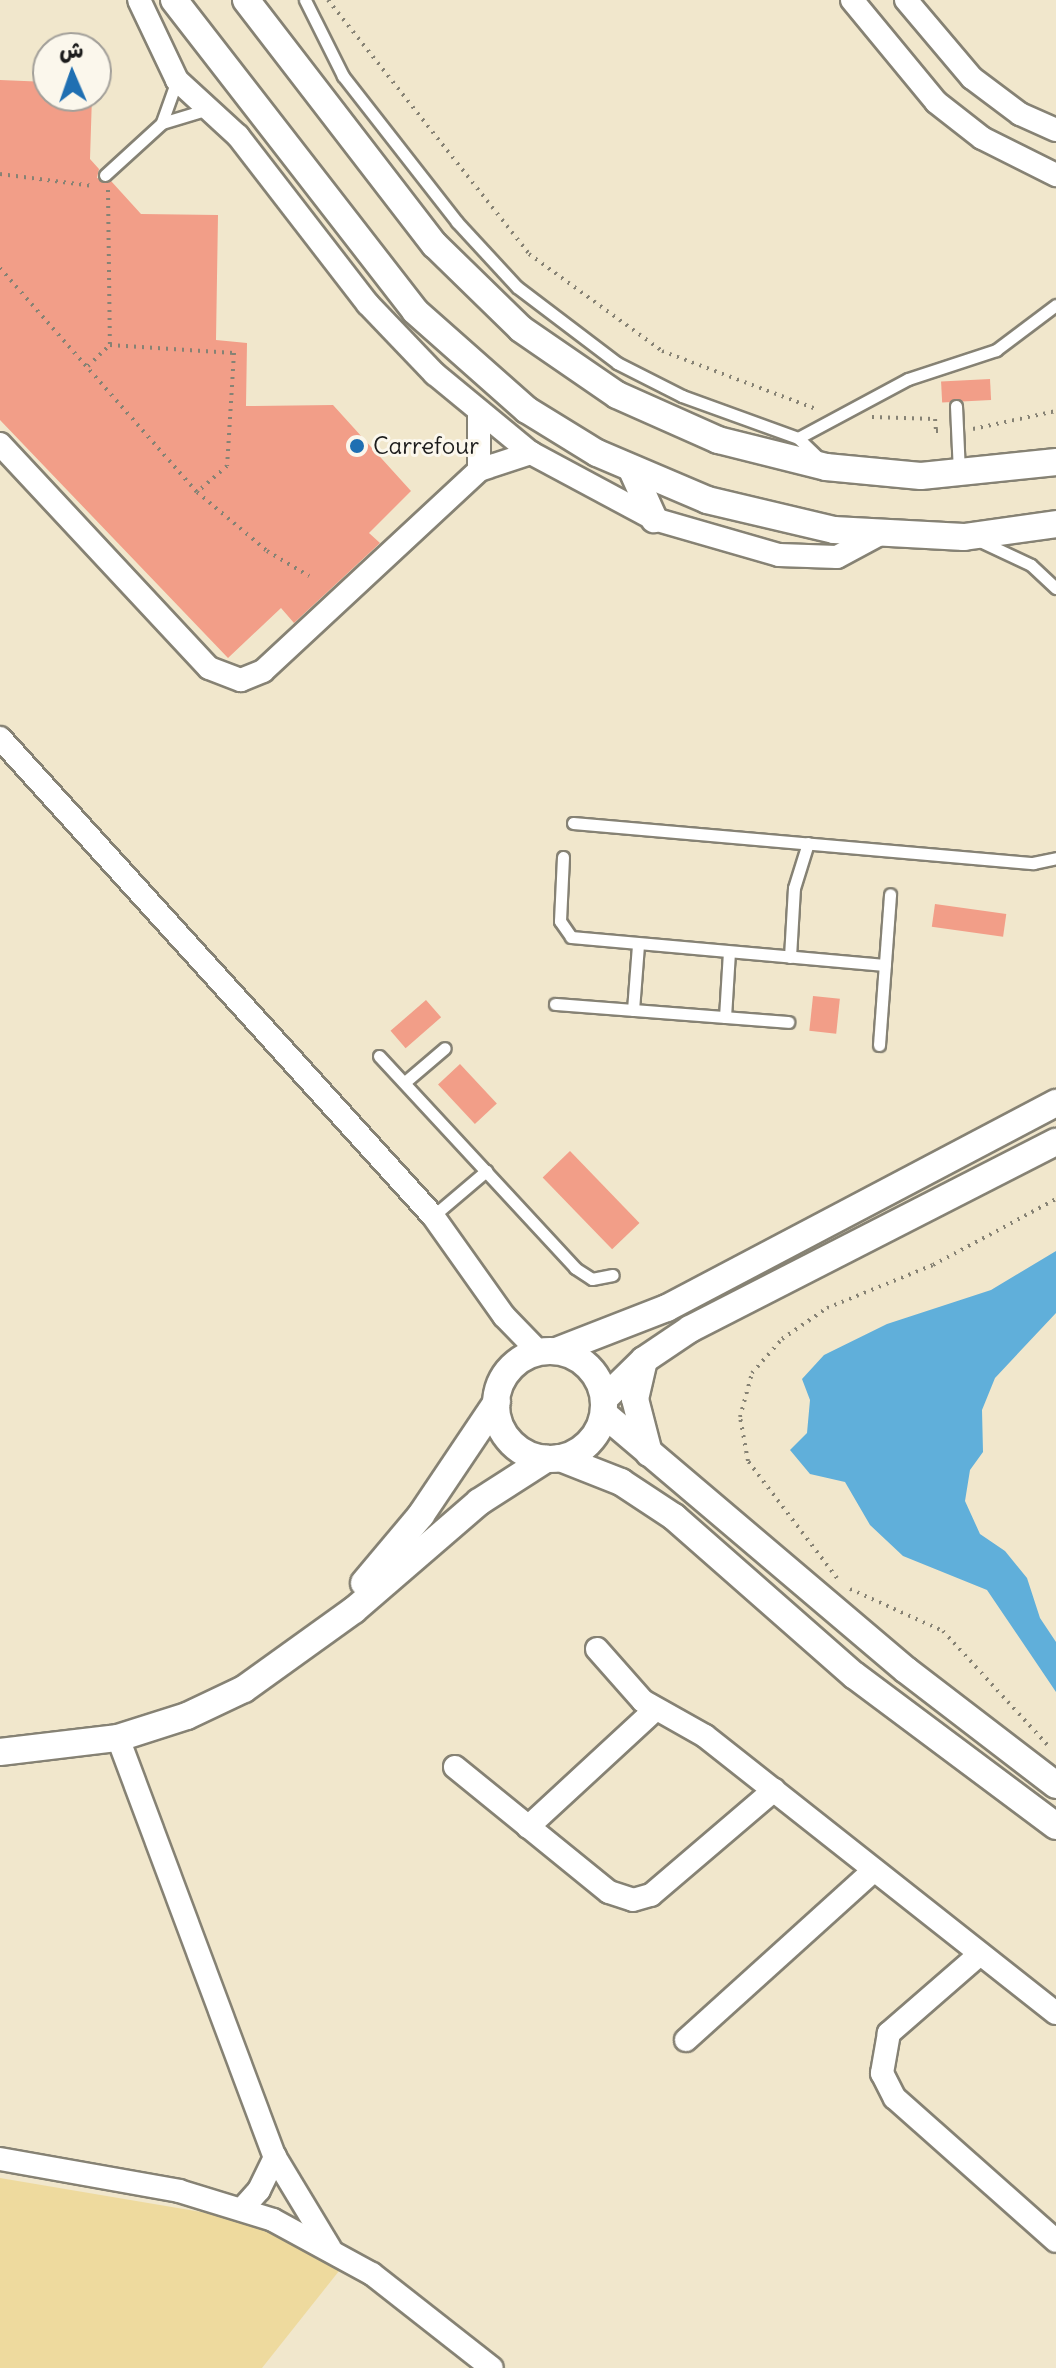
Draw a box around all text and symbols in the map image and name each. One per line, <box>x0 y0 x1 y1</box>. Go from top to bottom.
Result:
north arrow <box>32 32 112 112</box>
text: ش <box>59 36 84 64</box>
place label: Carrefour <box>373 432 479 460</box>
marker: Carrefour <box>348 437 366 455</box>

